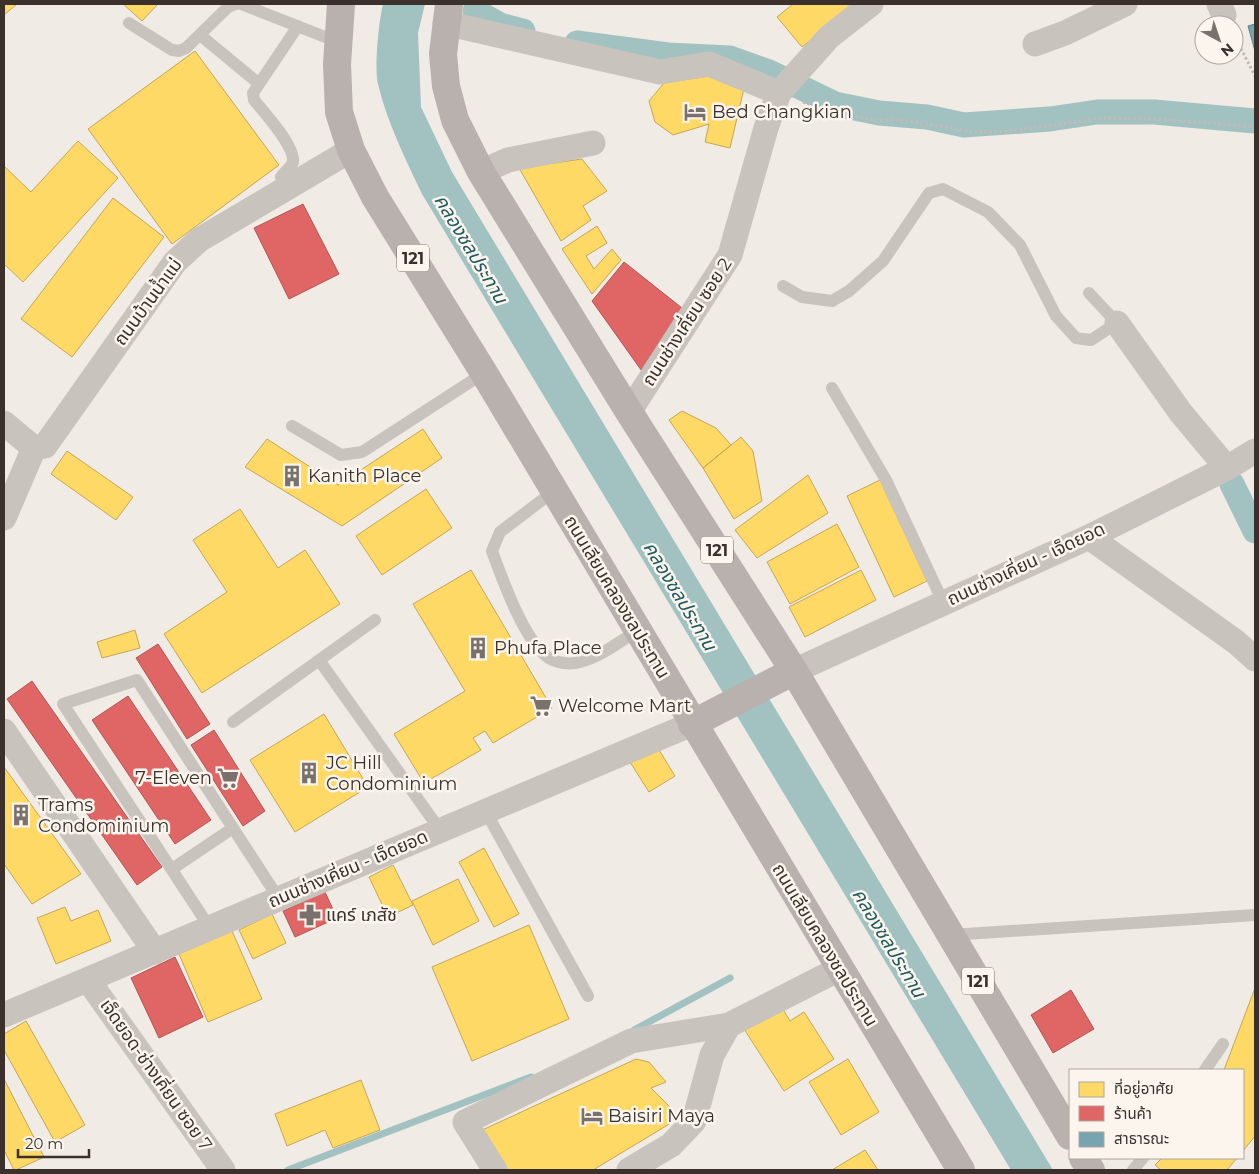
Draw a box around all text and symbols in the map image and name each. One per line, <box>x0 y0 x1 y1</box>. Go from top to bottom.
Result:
north arrow <box>1194 15 1244 65</box>
text: N <box>1217 39 1237 60</box>
hotel icon: Bed Changkian <box>682 99 708 125</box>
place label: Bed Changkian <box>712 101 852 123</box>
water label: คลองชลประทาน <box>429 190 513 309</box>
road number: 121 <box>397 244 429 272</box>
street label: ถนนบ้านน้ำแม่ <box>108 253 187 350</box>
street label: ถนนช่างเคี่ยน ซอย 2 <box>636 253 737 390</box>
building icon: Kanith Place <box>279 463 305 489</box>
place label: Kanith Place <box>308 465 422 487</box>
street label: ถนนเลียบคลองชลประทาน <box>560 511 674 683</box>
street label: ถนนช่างเคี่ยน - เจ็ดยอด <box>943 516 1108 610</box>
road number: 121 <box>701 536 733 564</box>
water label: คลองชลประทาน <box>638 537 722 656</box>
building icon: Phufa Place <box>465 635 491 661</box>
place label: Phufa Place <box>494 637 602 659</box>
supermarket icon: Welcome Mart <box>528 693 554 719</box>
place label: Welcome Mart <box>558 695 691 717</box>
place label: JC Hill Condominium <box>325 752 457 795</box>
building icon: JC Hill Condominium <box>296 760 322 786</box>
supermarket icon: 7-Eleven <box>215 765 241 791</box>
place label: 7-Eleven <box>135 767 212 789</box>
place label: Trams Condominium <box>38 794 169 837</box>
building icon: Trams Condominium <box>8 802 34 828</box>
street label: ถนนช่างเคี่ยน - เจ็ดยอด <box>264 824 431 913</box>
street label: ถนนเลียบคลองชลประทาน <box>768 859 882 1031</box>
water label: คลองชลประทาน <box>847 884 931 1003</box>
pharmacy icon: แคร์ เภสัช <box>297 902 323 928</box>
place label: แคร์ เภสัช <box>326 904 397 926</box>
road number: 121 <box>962 968 994 994</box>
street label: เจ็ดยอด-ช่างเคี่ยน ซอย 7 <box>95 994 218 1155</box>
legend <box>1069 1069 1244 1159</box>
text: ที่อยู่อาศัย <box>1114 1078 1174 1098</box>
hotel icon: Baisiri Maya <box>579 1103 605 1129</box>
text: ร้านค้า <box>1114 1104 1152 1123</box>
place label: Baisiri Maya <box>608 1105 715 1127</box>
scale bar <box>18 1126 89 1158</box>
text: สาธารณะ <box>1114 1129 1169 1148</box>
text: 20 m <box>25 1134 63 1153</box>

